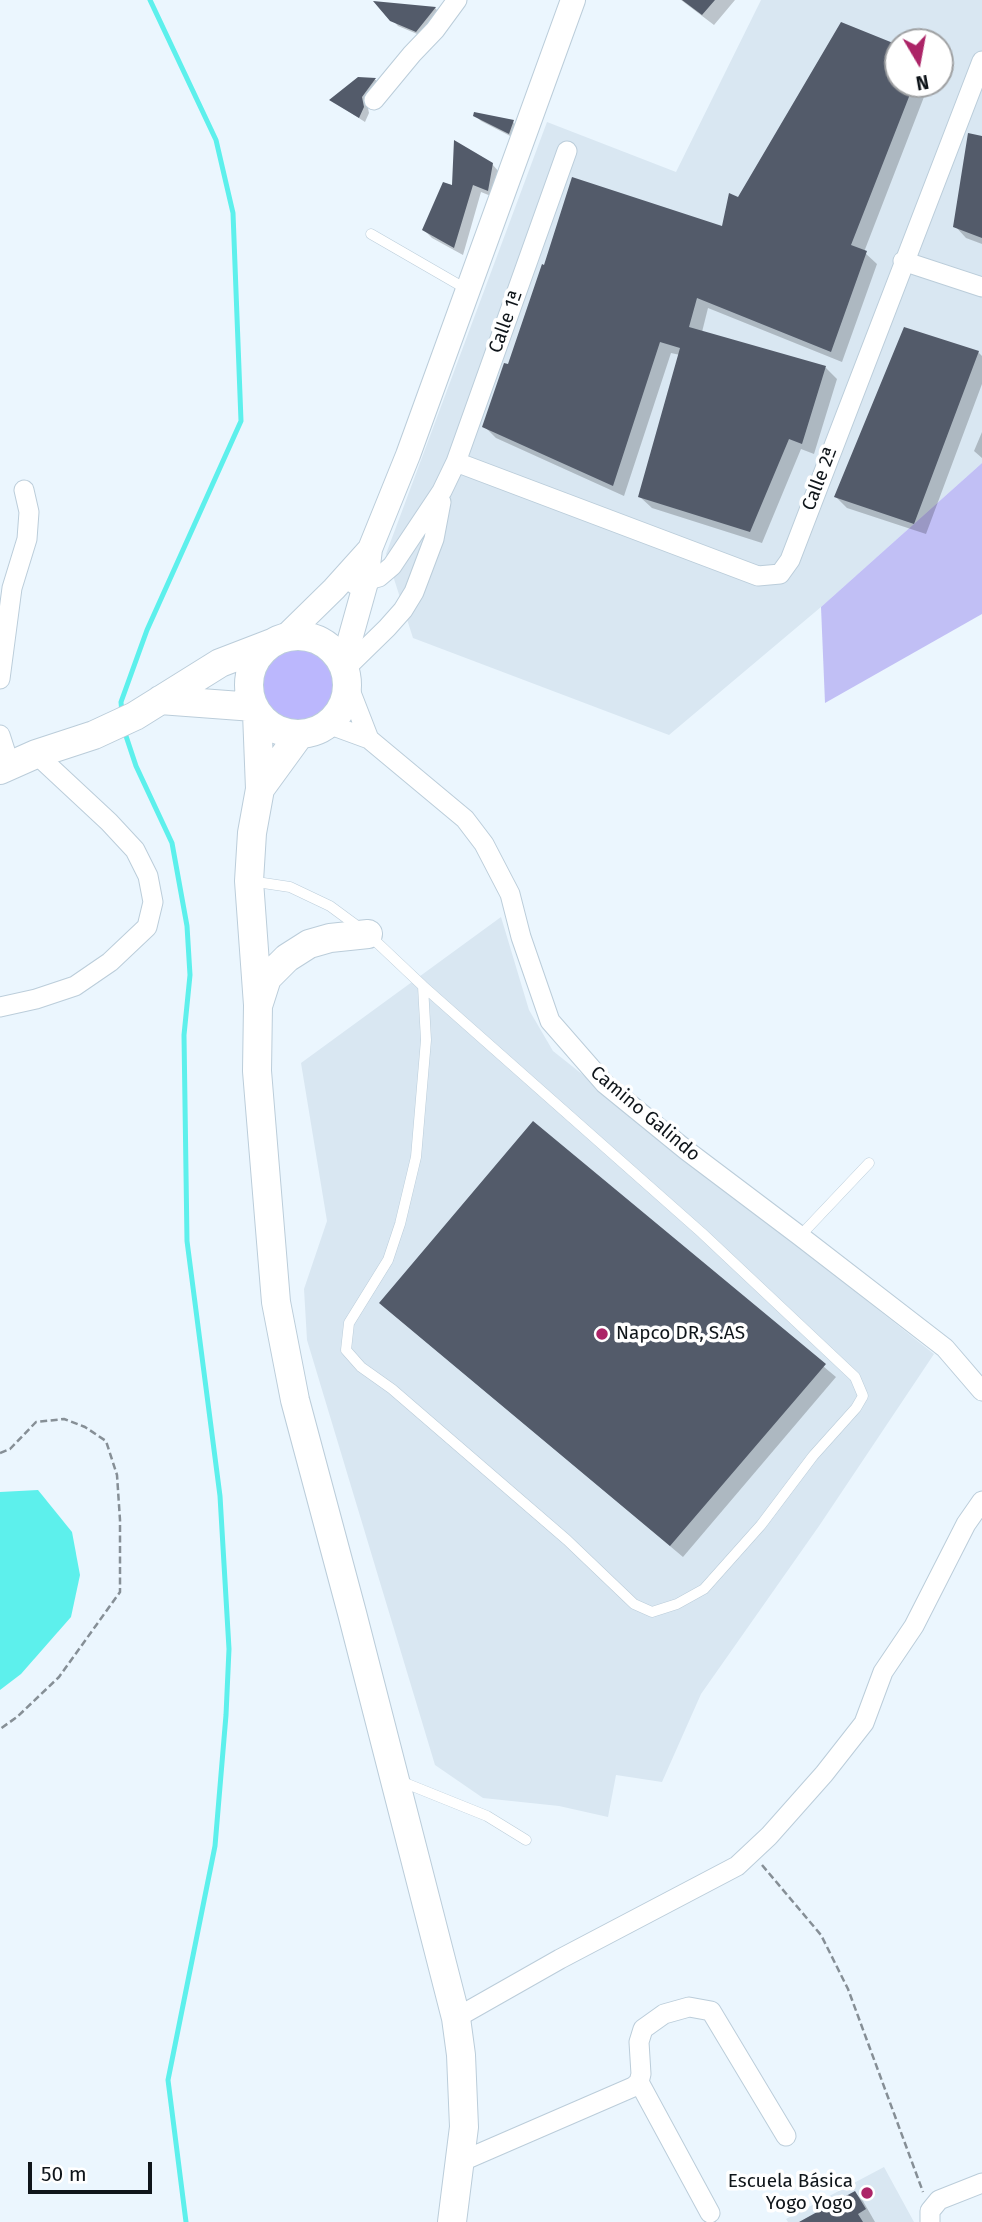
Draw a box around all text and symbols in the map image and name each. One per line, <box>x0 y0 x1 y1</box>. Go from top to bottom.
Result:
north arrow <box>884 28 954 98</box>
text: N <box>914 70 931 95</box>
street label: Calle 1ª <box>484 288 528 356</box>
street label: Calle 2ª <box>798 444 842 514</box>
street label: Camino Galindo <box>585 1061 705 1167</box>
place label: Napco DR, S.AS <box>616 1323 745 1345</box>
marker: Napco DR, S.AS <box>594 1326 610 1342</box>
scale bar <box>32 2148 156 2192</box>
text: 50 m <box>41 2161 87 2187</box>
place label: Escuela Básica Yogo Yogo <box>728 2171 853 2215</box>
marker: Escuela Básica Yogo Yogo <box>859 2185 875 2201</box>

